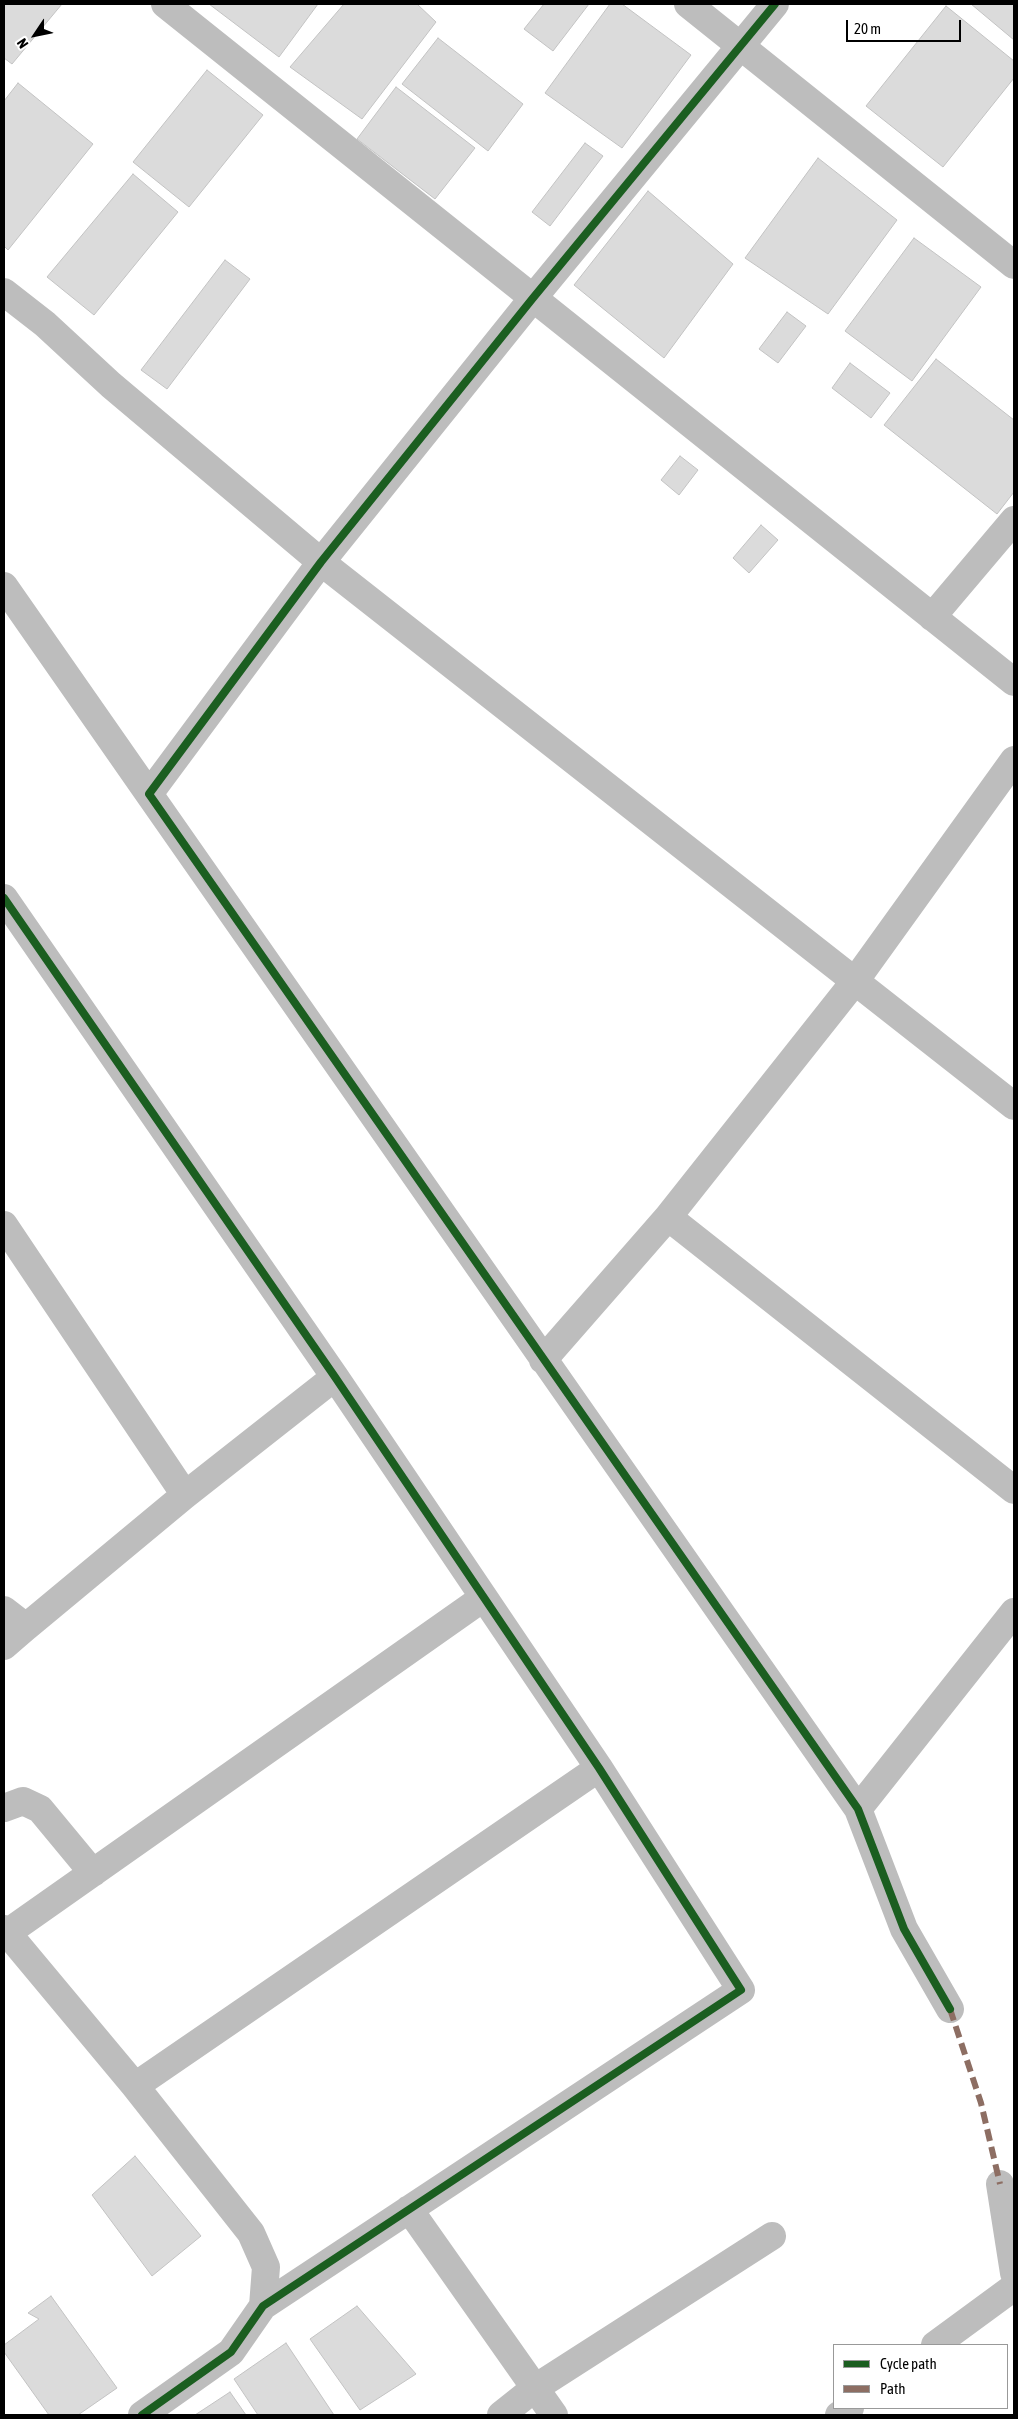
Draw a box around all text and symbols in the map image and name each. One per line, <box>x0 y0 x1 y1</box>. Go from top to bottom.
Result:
north arrow <box>10 10 60 60</box>
scale bar <box>848 10 963 42</box>
text: 20 m <box>854 20 881 37</box>
text: N <box>14 35 32 51</box>
legend <box>833 2344 1008 2409</box>
text: Cycle path <box>880 2355 937 2372</box>
text: Path <box>880 2380 906 2397</box>

